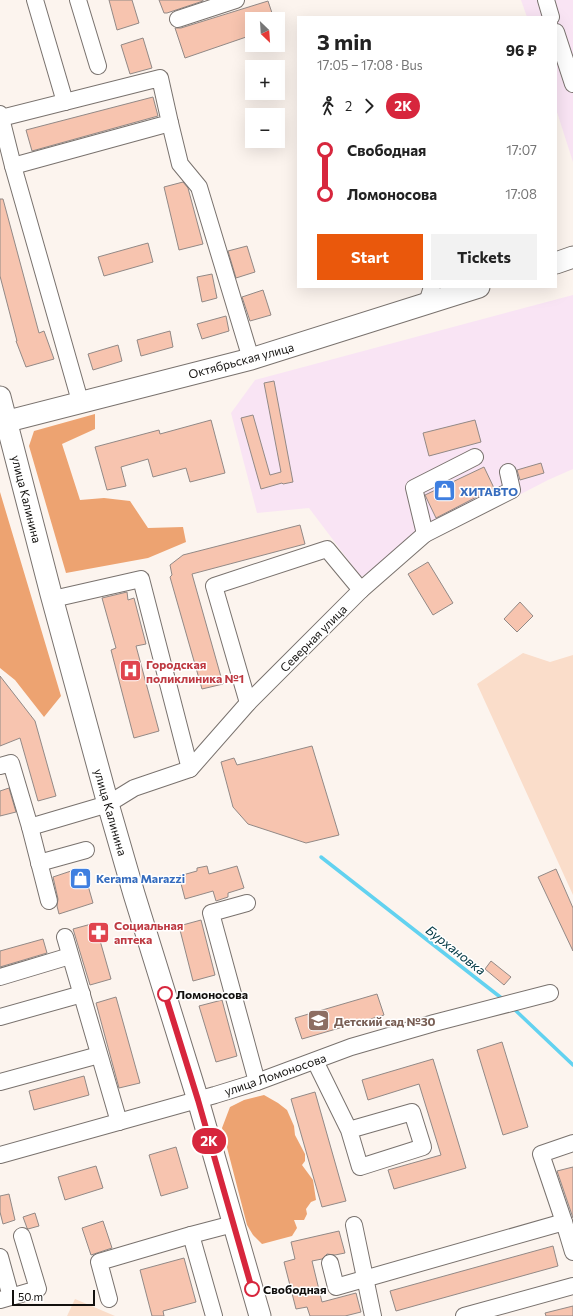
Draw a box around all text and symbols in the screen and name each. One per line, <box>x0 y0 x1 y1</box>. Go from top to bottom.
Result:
north arrow <box>245 12 285 52</box>
map controls <box>245 12 285 148</box>
text: 3 min <box>317 28 372 55</box>
text: 96 ₽ <box>506 41 537 59</box>
text: 17:05 – 17:08 · Bus <box>317 57 423 73</box>
button: + <box>245 60 285 100</box>
icon: walk <box>317 95 339 117</box>
icon: forward <box>358 95 380 117</box>
text: 2К <box>394 97 412 114</box>
text: 2 <box>345 98 352 114</box>
button: − <box>245 108 285 148</box>
text: Свободная <box>347 141 426 159</box>
text: 17:07 <box>506 142 537 158</box>
text: Ломоносова <box>347 185 437 203</box>
text: 17:08 <box>505 186 537 202</box>
button: Start <box>317 234 423 280</box>
button: Tickets <box>431 234 537 280</box>
street label: Октябрьская улица <box>187 339 295 381</box>
street label: улица Калинина <box>9 454 45 544</box>
shop icon: ХИТАВТО <box>431 478 457 504</box>
place label: ХИТАВТО <box>460 484 518 498</box>
street label: Северная улица <box>277 602 349 674</box>
place label: Городская поликлиника №1 <box>146 657 244 685</box>
hospital icon: Городская поликлиника №1 <box>117 658 143 684</box>
street label: улица Калинина <box>92 767 130 857</box>
shop icon: Kerama Marazzi <box>67 865 93 891</box>
place label: Kerama Marazzi <box>96 871 185 885</box>
place label: Социальная аптека <box>114 918 183 946</box>
pharmacy icon: Социальная аптека <box>85 919 111 945</box>
water label: Бурхановка <box>423 922 489 978</box>
marker: Ломоносова <box>157 986 173 1002</box>
place label: Ломоносова <box>176 987 248 1001</box>
school or university icon: Детский сад №30 <box>305 1008 331 1034</box>
place label: Детский сад №30 <box>334 1014 436 1028</box>
street label: улица Ломоносова <box>222 1050 328 1098</box>
line badge: 2К <box>191 1128 227 1154</box>
text: 2К <box>200 1132 218 1149</box>
marker: Свободная <box>244 1281 260 1297</box>
place label: Свободная <box>263 1282 327 1296</box>
scale bar <box>12 1288 95 1307</box>
text: 50 m <box>18 1290 43 1303</box>

